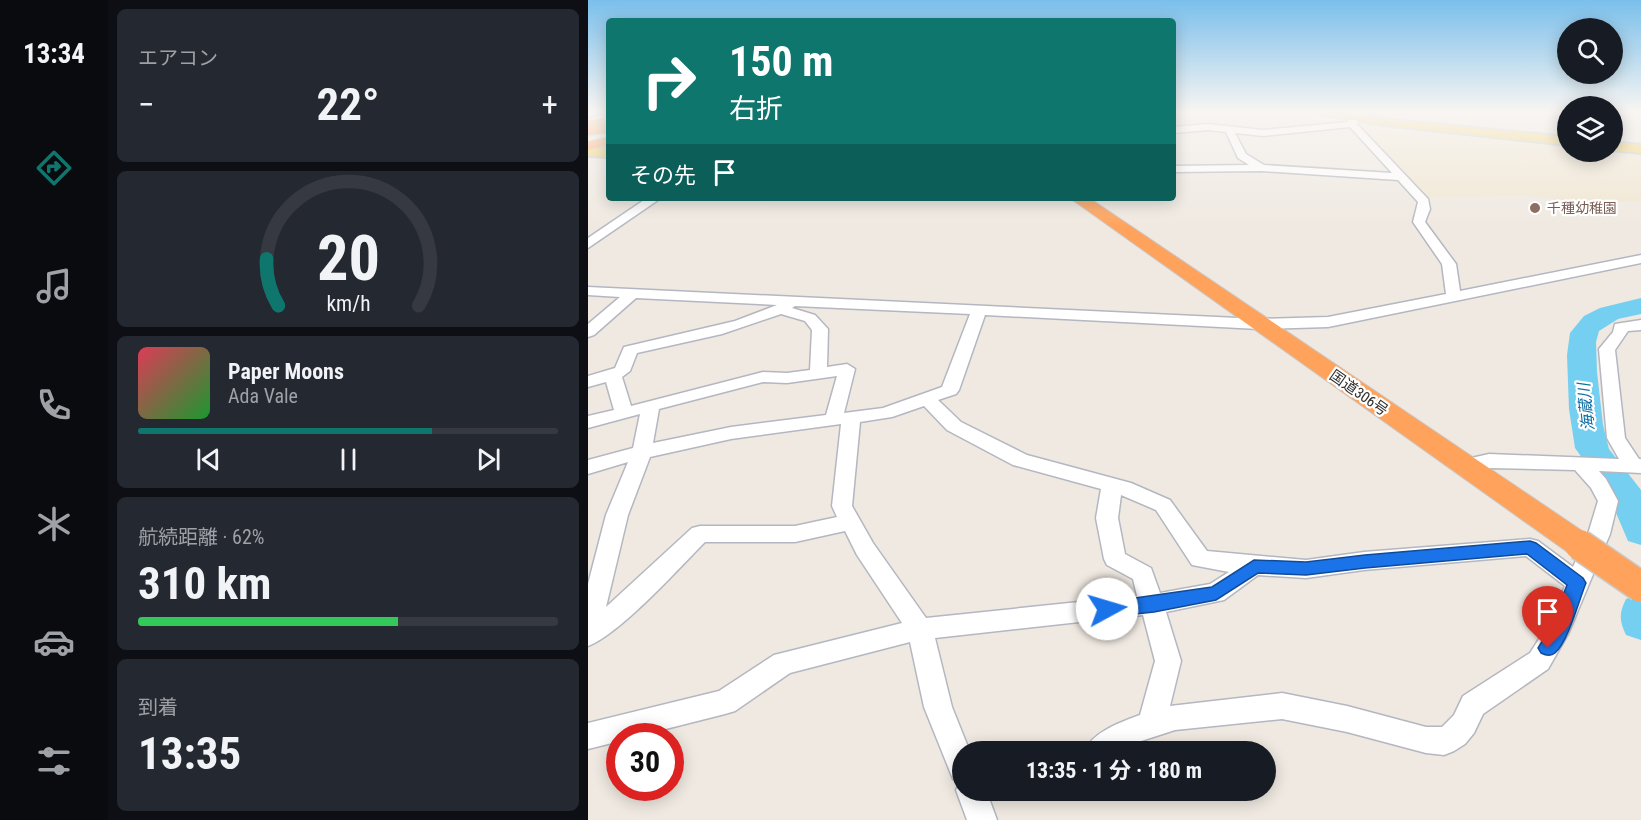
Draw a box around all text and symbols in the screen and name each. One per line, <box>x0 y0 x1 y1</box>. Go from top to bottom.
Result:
map controls <box>1557 18 1623 162</box>
button: search <box>1557 18 1623 84</box>
text: 150 m <box>729 37 834 86</box>
text: 13:34 <box>23 38 85 70</box>
icon: right <box>630 42 708 120</box>
text: エアコン <box>138 46 218 70</box>
text: 22° <box>317 78 380 131</box>
text: − <box>138 85 155 124</box>
text: + <box>542 85 558 124</box>
text: 右折 <box>729 93 783 125</box>
button: layers <box>1557 96 1623 162</box>
icon: directions <box>33 147 75 189</box>
icon: arrive <box>708 156 741 189</box>
text: その先 <box>630 163 696 188</box>
place label: 千種幼稚園 <box>1547 200 1617 216</box>
marker: 千種幼稚園 <box>1528 201 1542 215</box>
text: 20 <box>316 222 380 295</box>
icon: music <box>33 265 75 307</box>
text: km/h <box>326 291 370 316</box>
text: Paper Moons <box>228 359 344 384</box>
street label: 国道306号 <box>1326 366 1392 420</box>
water label: 海蔵川 <box>1574 380 1598 432</box>
icon: phone <box>33 384 75 426</box>
text: Ada Vale <box>228 384 298 408</box>
icon: previous <box>192 443 225 476</box>
icon: pause <box>332 443 365 476</box>
icon: next <box>472 443 505 476</box>
icon: climate <box>33 503 75 545</box>
text: 航続距離 · 62% <box>138 525 264 549</box>
text: 310 km <box>138 557 271 610</box>
position arrow <box>1075 577 1139 641</box>
pin <box>1522 586 1573 648</box>
icon: arrive <box>1531 595 1564 628</box>
icon: car <box>33 621 75 663</box>
text: 到着 <box>138 695 178 719</box>
speed limit sign: 30 <box>606 723 684 801</box>
text: 13:35 <box>138 727 241 780</box>
icon: filters <box>33 740 75 782</box>
text: 13:35 · 1 分 · 180 m <box>1026 758 1202 783</box>

